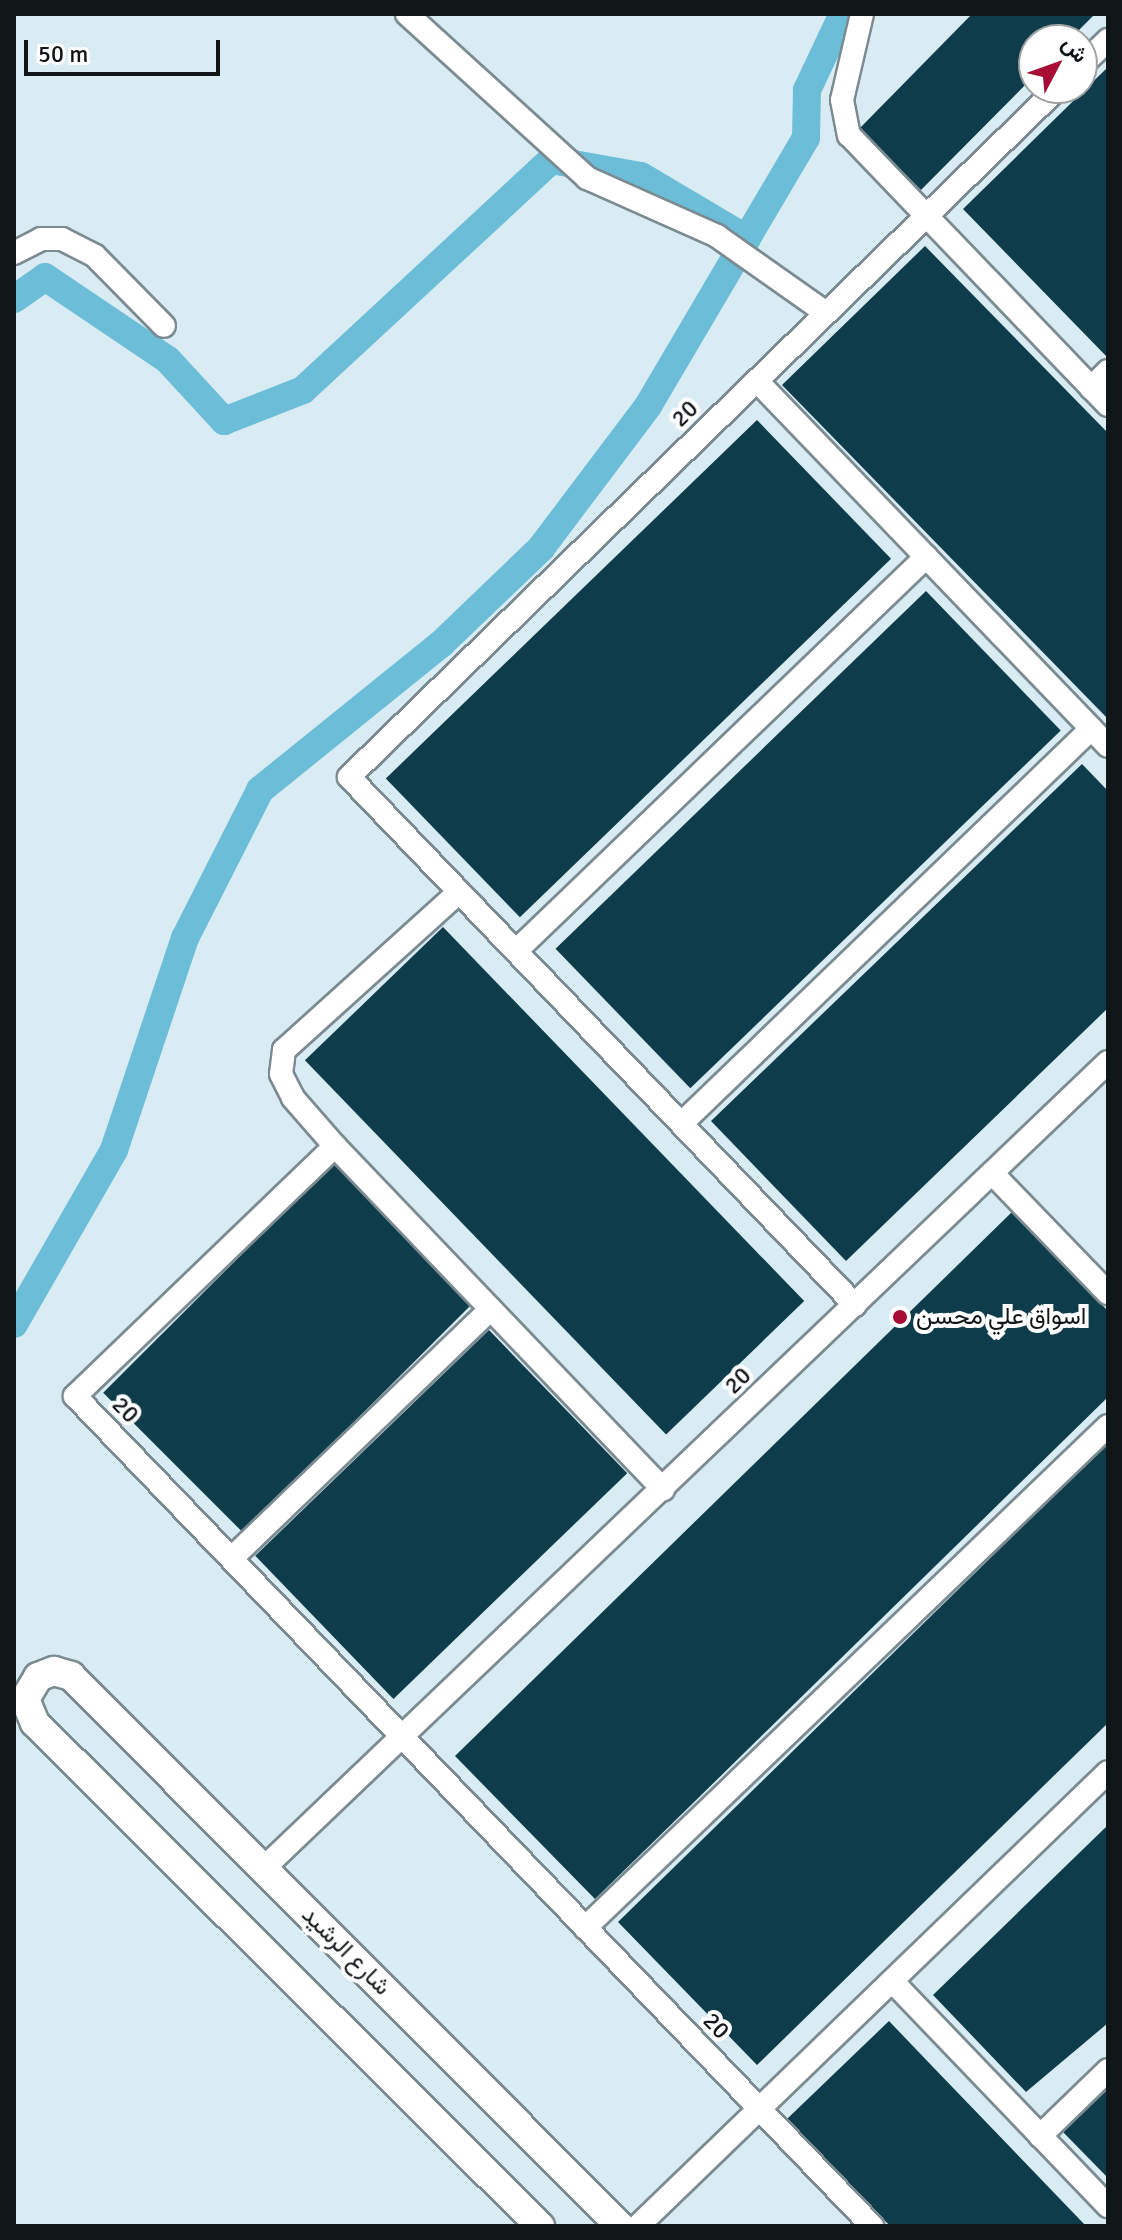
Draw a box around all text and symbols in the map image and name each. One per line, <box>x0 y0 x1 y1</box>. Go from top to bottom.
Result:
scale bar <box>28 24 224 74</box>
north arrow <box>1018 24 1098 104</box>
text: ش <box>1056 30 1094 68</box>
text: 50 m <box>38 39 88 69</box>
street label: 20 <box>666 395 704 433</box>
place label: اسواق علي محسن <box>916 1303 1086 1331</box>
marker: اسواق علي محسن <box>891 1308 909 1326</box>
street label: 20 <box>719 1362 757 1400</box>
street label: 20 <box>106 1391 144 1429</box>
street label: شارع الرشيد <box>296 1901 396 2001</box>
street label: 20 <box>697 2007 735 2045</box>

